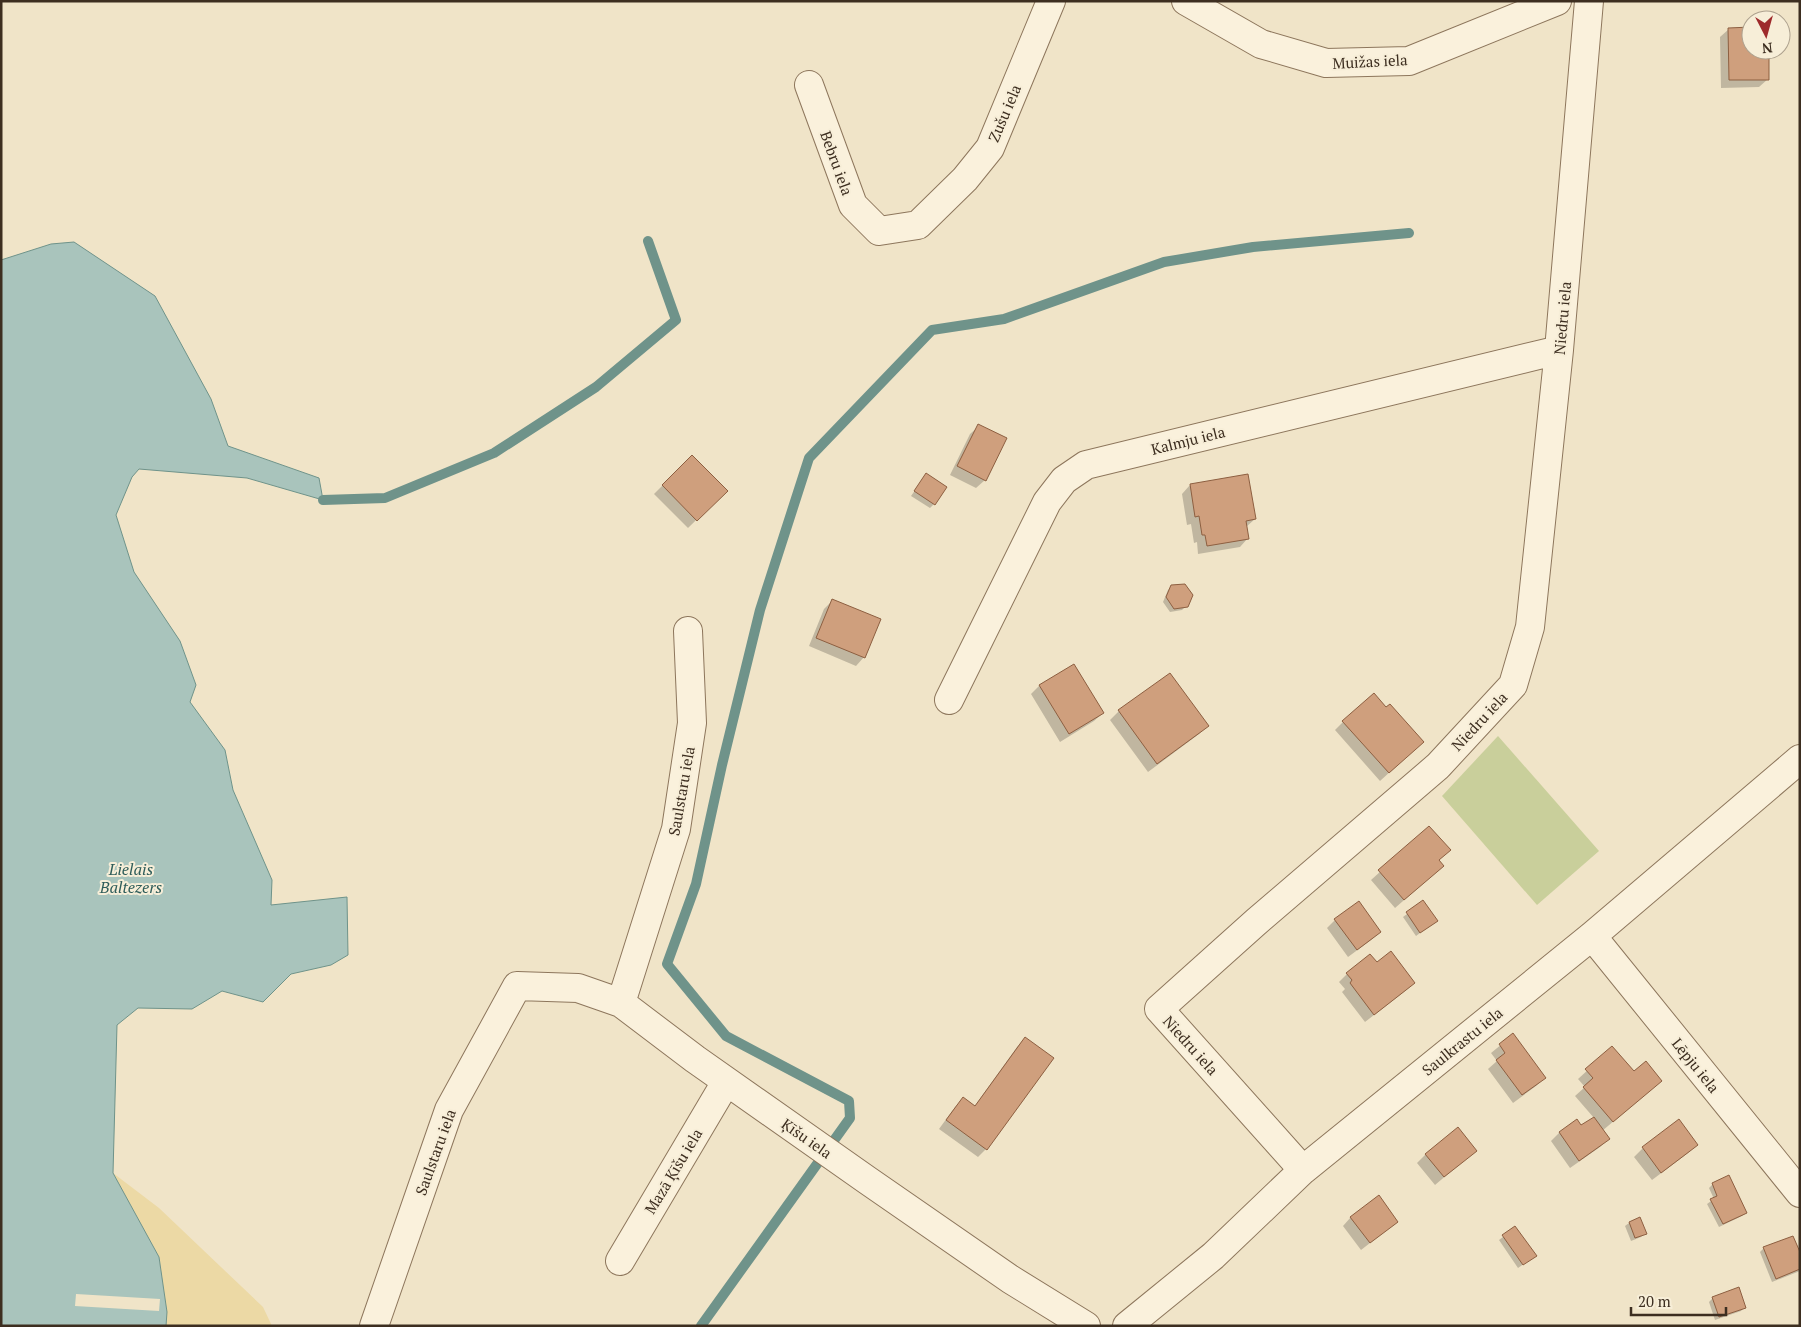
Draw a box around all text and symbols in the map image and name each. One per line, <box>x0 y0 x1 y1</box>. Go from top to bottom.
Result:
north arrow <box>1741 10 1791 60</box>
text: N <box>1761 38 1774 58</box>
street label: Muižas iela <box>1332 49 1409 73</box>
street label: Zušu iela <box>983 81 1025 145</box>
street label: Bebru iela <box>816 128 858 198</box>
street label: Niedru iela <box>1549 280 1575 355</box>
street label: Kalmju iela <box>1149 421 1227 459</box>
street label: Niedru iela <box>1447 687 1512 755</box>
street label: Saulstaru iela <box>663 744 699 837</box>
water label: Lielais Baltezers <box>99 858 163 898</box>
street label: Saulkrastu iela <box>1418 1002 1507 1080</box>
street label: Niedru iela <box>1159 1011 1223 1079</box>
street label: Lēpju iela <box>1668 1033 1724 1097</box>
street label: Saulstaru iela <box>410 1106 460 1198</box>
street label: Ķīšu iela <box>777 1113 836 1164</box>
street label: Mazā Ķīšu iela <box>640 1124 707 1218</box>
scale bar <box>1631 1284 1726 1316</box>
text: 20 m <box>1638 1291 1671 1311</box>

